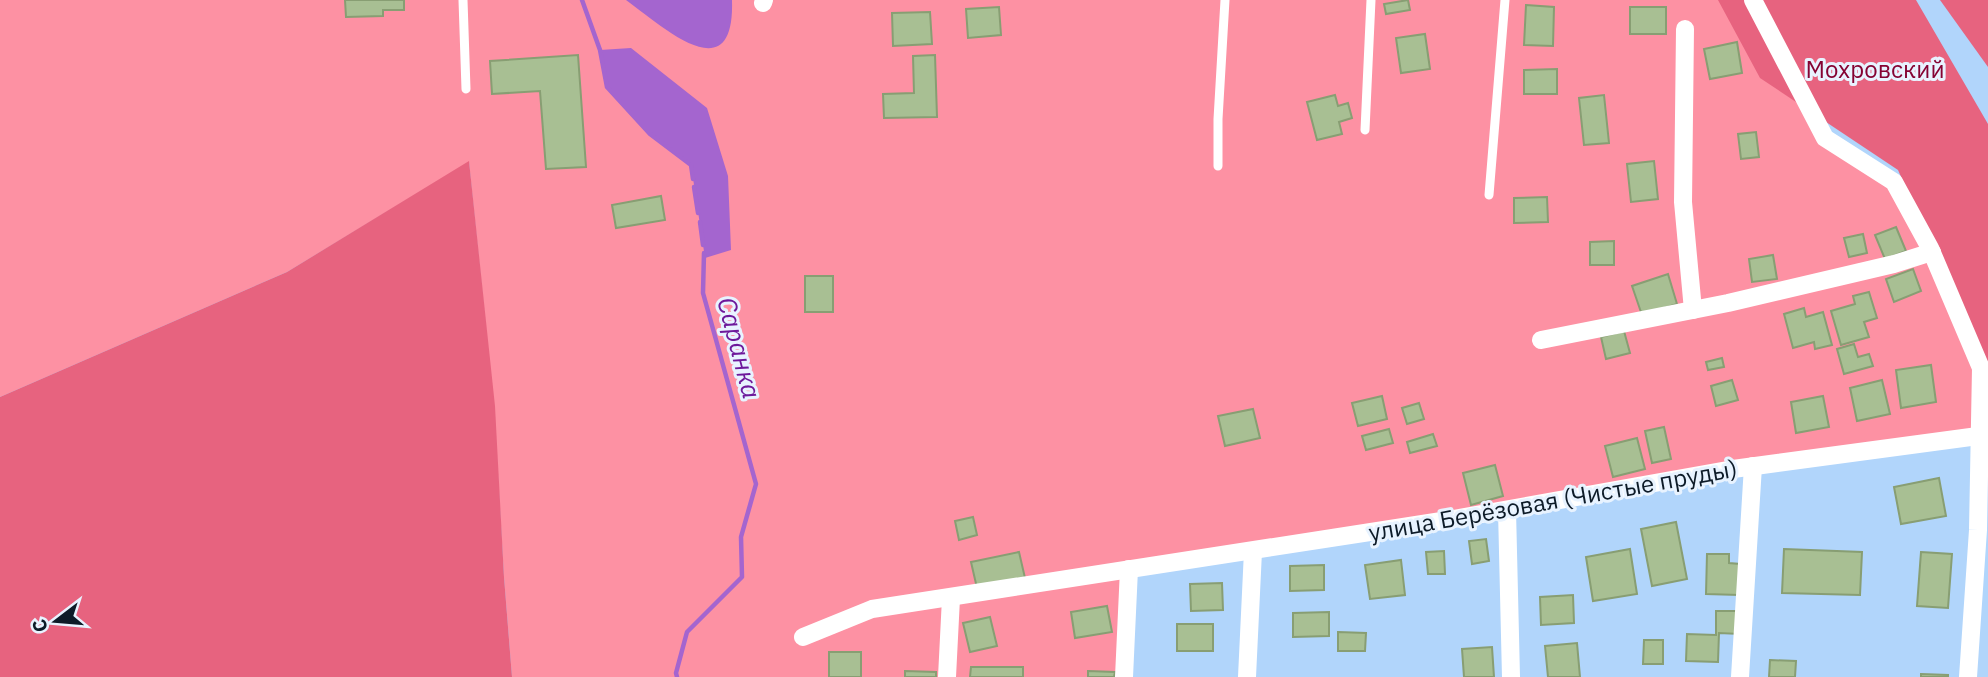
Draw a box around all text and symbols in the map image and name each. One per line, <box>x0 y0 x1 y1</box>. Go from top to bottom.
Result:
park label: Мохровский <box>1805 53 1945 85</box>
water label: Саранка <box>710 293 770 402</box>
street label: улица Берёзовая (Чистые пруды) <box>1366 452 1740 548</box>
north arrow <box>21 586 91 656</box>
text: С <box>26 616 53 635</box>

